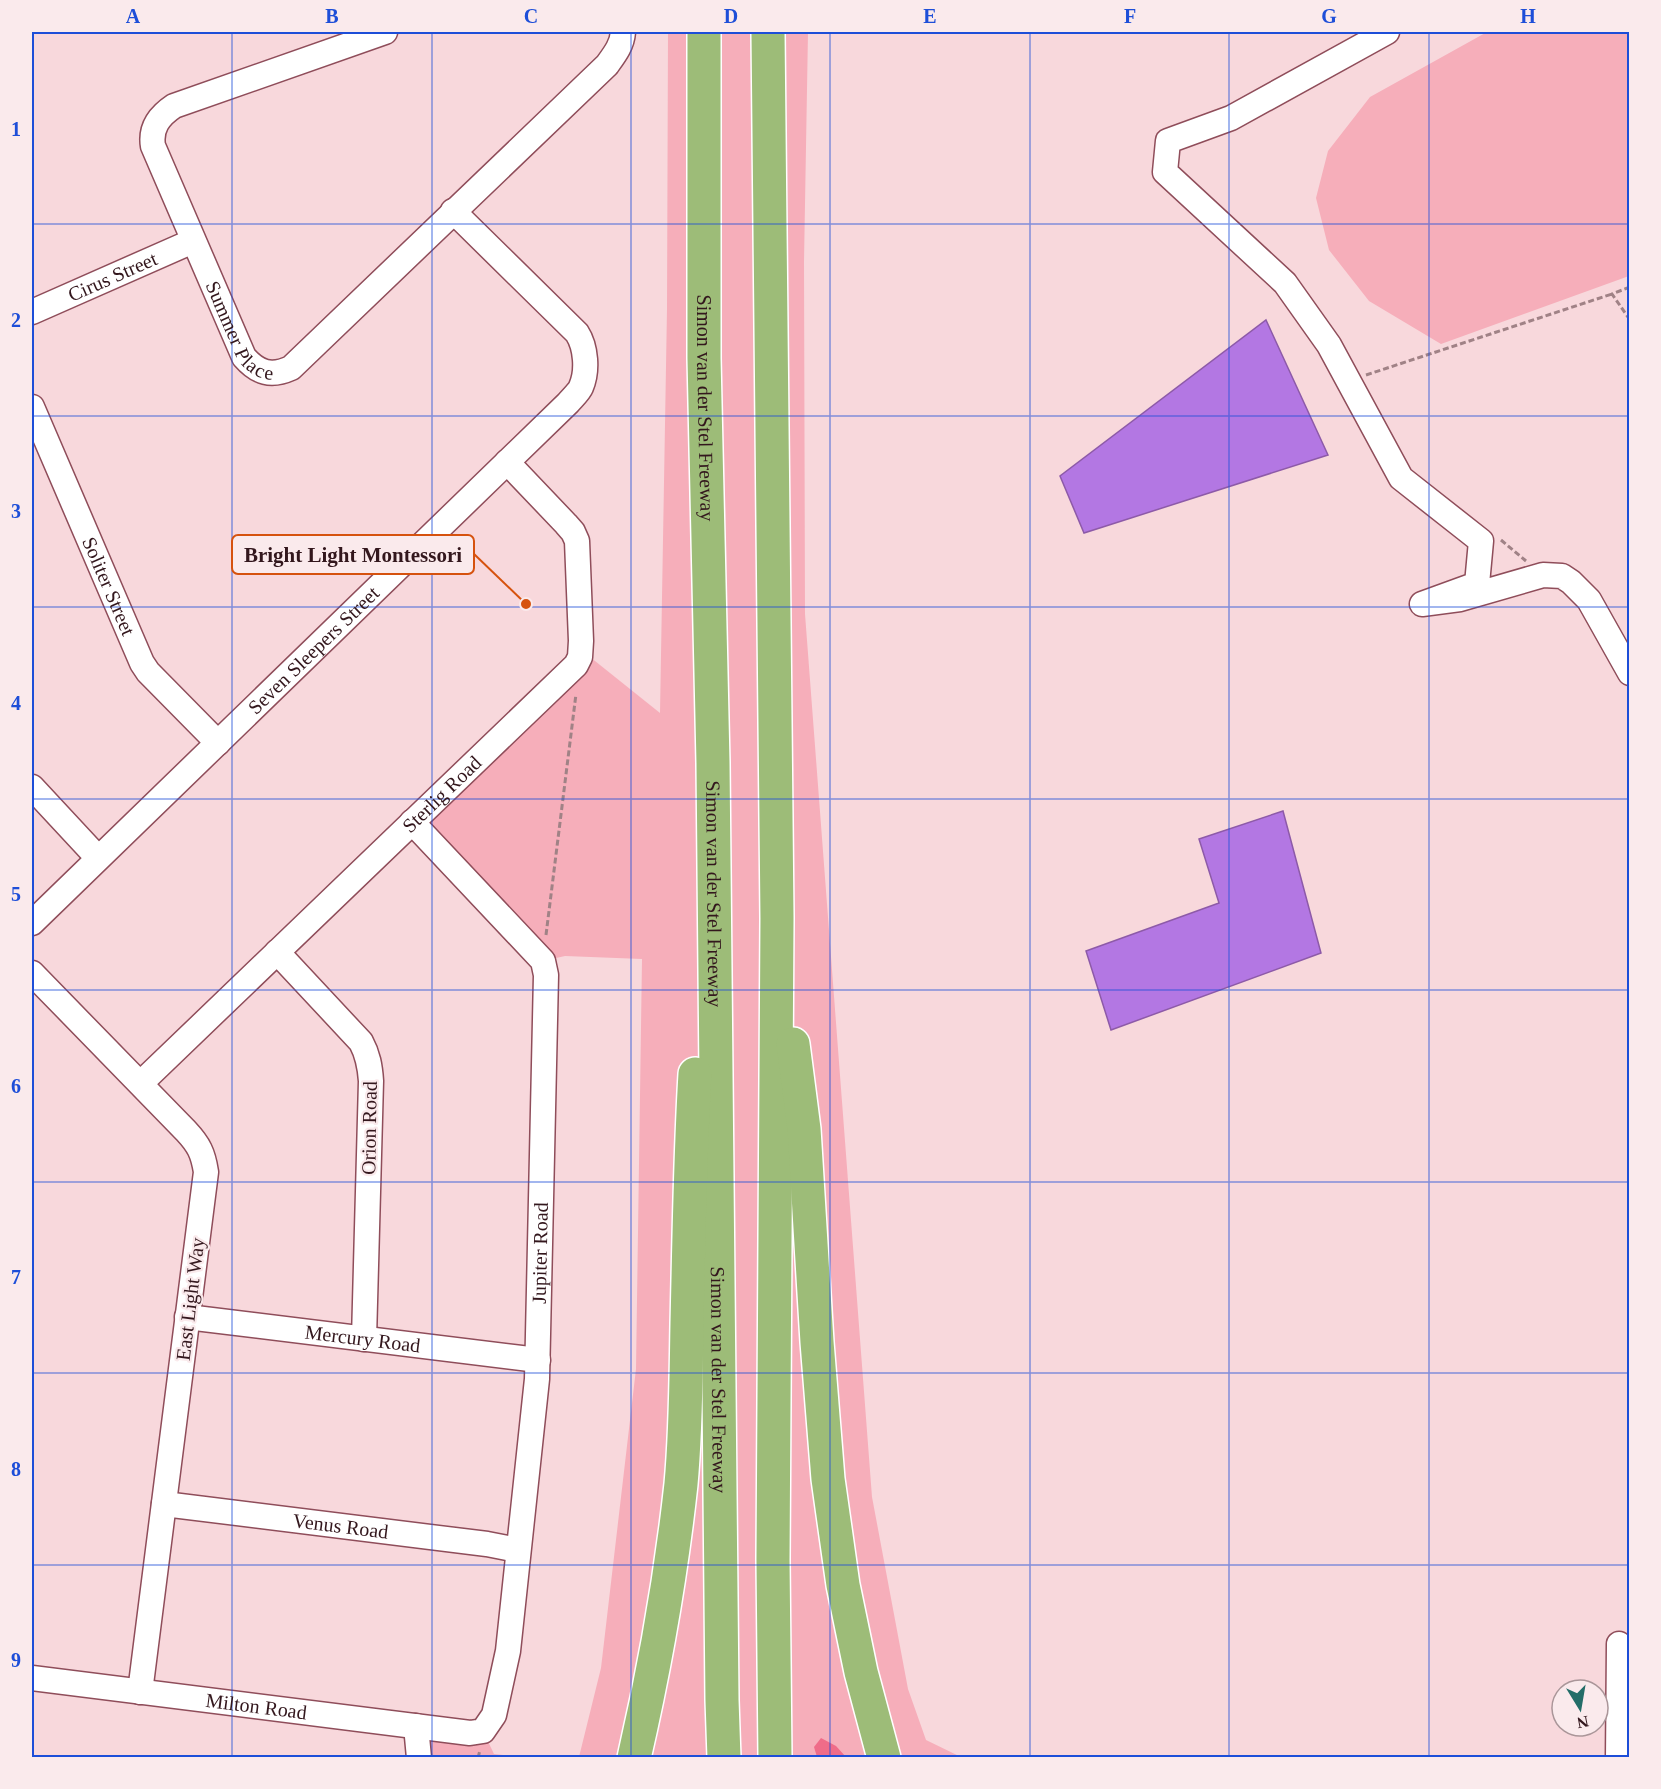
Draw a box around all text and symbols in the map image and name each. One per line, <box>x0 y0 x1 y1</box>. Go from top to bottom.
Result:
text: A <box>126 5 141 27</box>
text: B <box>325 5 339 27</box>
text: C <box>524 5 538 27</box>
text: D <box>724 5 738 27</box>
text: E <box>923 5 937 27</box>
text: F <box>1124 5 1136 27</box>
text: G <box>1321 5 1337 27</box>
text: H <box>1520 5 1536 27</box>
text: 1 <box>11 118 21 140</box>
street label: Cirus Street <box>65 247 161 306</box>
street label: Summer Place <box>202 278 275 384</box>
street label: Simon van der Stel Freeway <box>693 295 719 522</box>
text: 2 <box>11 309 21 331</box>
text: 3 <box>11 500 21 522</box>
street label: Soliter Street <box>78 534 140 639</box>
callout: Bright Light Montessori <box>232 535 474 574</box>
text: Bright Light Montessori <box>244 543 462 567</box>
street label: Seven Sleepers Street <box>243 581 384 718</box>
text: 4 <box>11 692 21 714</box>
street label: Sterlig Road <box>398 751 486 837</box>
street label: Simon van der Stel Freeway <box>702 780 726 1007</box>
text: 5 <box>11 883 21 905</box>
text: 6 <box>11 1075 21 1097</box>
street label: Orion Road <box>357 1081 381 1175</box>
street label: Jupiter Road <box>528 1202 552 1304</box>
street label: East Light Way <box>172 1236 209 1362</box>
text: 7 <box>11 1266 21 1288</box>
street label: Simon van der Stel Freeway <box>707 1266 731 1493</box>
street label: Mercury Road <box>304 1321 422 1357</box>
text: 8 <box>11 1458 21 1480</box>
street label: Venus Road <box>292 1509 390 1543</box>
text: 9 <box>11 1649 21 1671</box>
north arrow <box>1550 1678 1610 1738</box>
street label: Milton Road <box>204 1689 308 1723</box>
text: N <box>1575 1713 1590 1732</box>

